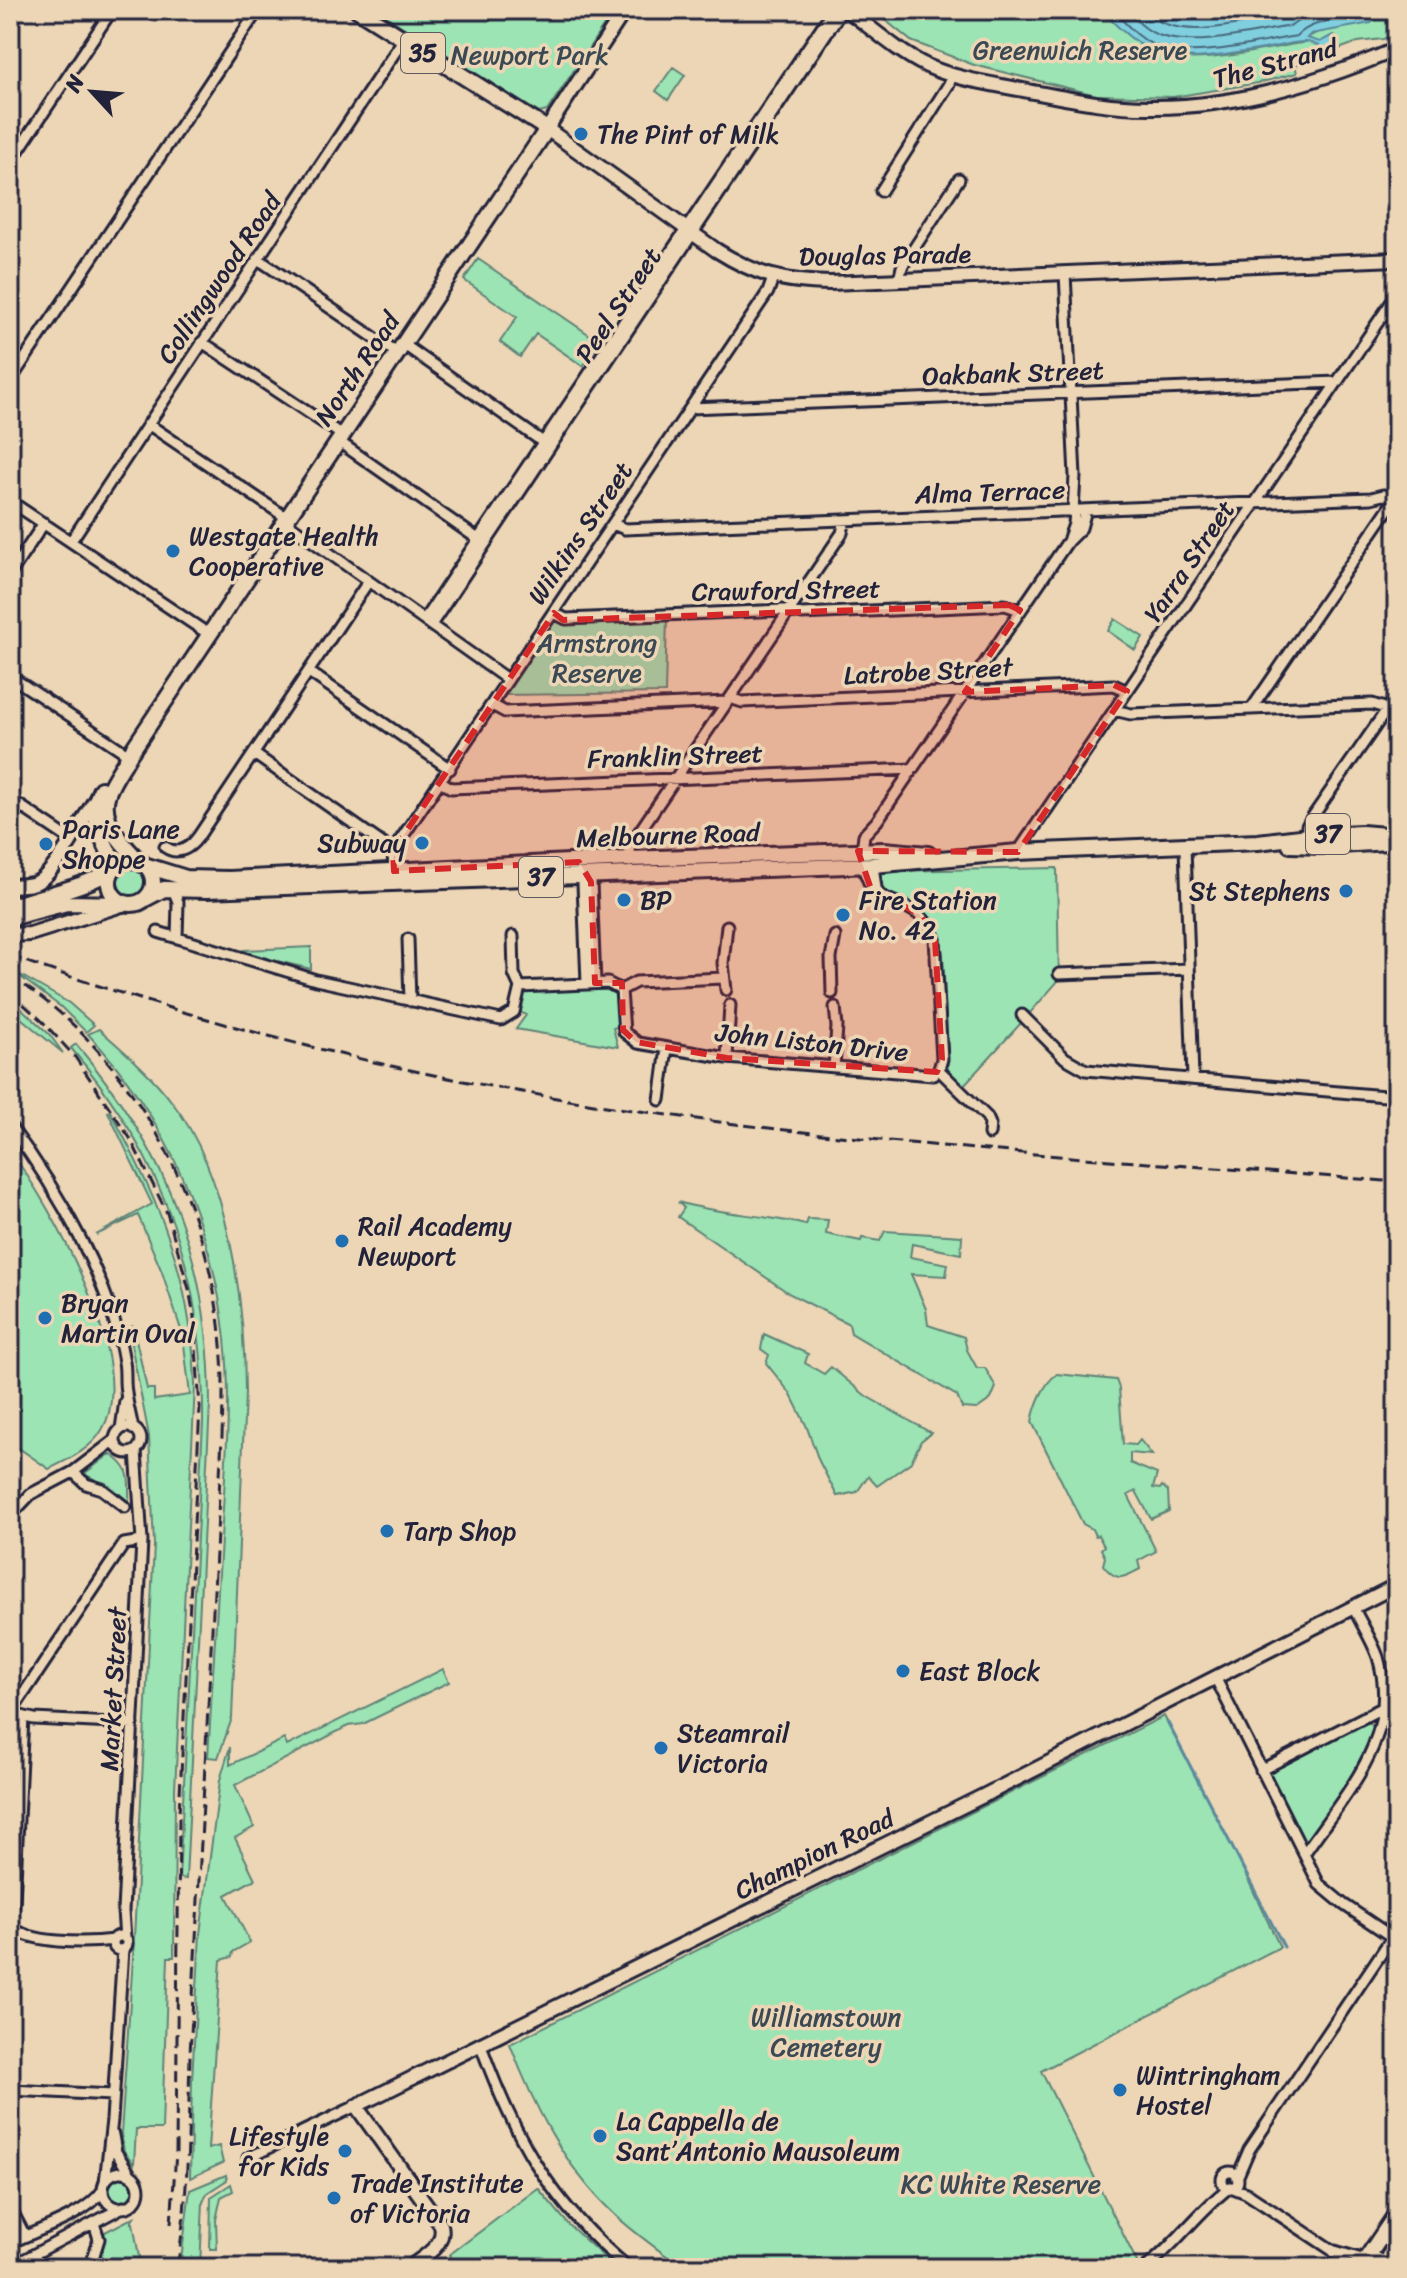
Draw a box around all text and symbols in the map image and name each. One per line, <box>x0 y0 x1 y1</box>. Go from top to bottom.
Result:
street label: The Strand <box>1208 24 1345 102</box>
park label: Greenwich Reserve <box>973 27 1188 73</box>
park label: Newport Park <box>451 32 609 78</box>
road number: 35 <box>401 33 445 73</box>
north arrow <box>52 52 132 132</box>
text: N <box>53 67 96 100</box>
place label: The Pint of Milk <box>597 111 780 157</box>
marker: The Pint of Milk <box>572 125 590 143</box>
street label: Collingwood Road <box>144 181 295 373</box>
street label: Douglas Parade <box>798 230 972 280</box>
street label: Peel Street <box>562 237 674 373</box>
street label: North Road <box>302 301 414 435</box>
street label: Oakbank Street <box>921 347 1105 399</box>
street label: Wilkins Street <box>515 452 645 614</box>
street label: Alma Terrace <box>913 466 1066 518</box>
street label: Yarra Street <box>1131 490 1247 632</box>
place label: Westgate Health Cooperative <box>189 513 379 589</box>
marker: Westgate Health Cooperative <box>164 542 182 560</box>
street label: Crawford Street <box>691 565 881 615</box>
park label: Armstrong Reserve <box>536 620 657 696</box>
street label: Latrobe Street <box>842 644 1015 698</box>
street label: Franklin Street <box>586 730 764 782</box>
place label: Paris Lane Shoppe <box>62 806 180 882</box>
street label: Melbourne Road <box>575 809 763 861</box>
road number: 37 <box>1306 814 1350 854</box>
place label: Subway <box>317 820 407 866</box>
marker: Subway <box>413 834 431 852</box>
marker: Paris Lane Shoppe <box>37 835 55 853</box>
road number: 37 <box>519 857 563 897</box>
place label: St Stephens <box>1189 868 1330 914</box>
place label: BP <box>640 877 672 923</box>
place label: Fire Station No. 42 <box>859 877 997 953</box>
marker: St Stephens <box>1337 882 1355 900</box>
marker: BP <box>615 891 633 909</box>
marker: Fire Station No. 42 <box>834 906 852 924</box>
street label: John Liston Drive <box>712 1009 911 1075</box>
place label: Rail Academy Newport <box>358 1203 512 1279</box>
marker: Rail Academy Newport <box>333 1232 351 1250</box>
place label: Bryan Martin Oval <box>61 1280 195 1356</box>
marker: Bryan Martin Oval <box>36 1309 54 1327</box>
place label: Tarp Shop <box>403 1508 516 1554</box>
marker: Tarp Shop <box>378 1522 396 1540</box>
street label: Market Street <box>86 1604 140 1772</box>
place label: East Block <box>919 1648 1041 1694</box>
marker: East Block <box>894 1662 912 1680</box>
place label: Steamrail Victoria <box>677 1710 790 1786</box>
marker: Steamrail Victoria <box>652 1739 670 1757</box>
street label: Champion Road <box>726 1794 904 1913</box>
park label: Williamstown Cemetery <box>751 1994 901 2070</box>
place label: Wintringham Hostel <box>1136 2052 1280 2128</box>
marker: Wintringham Hostel <box>1111 2081 1129 2099</box>
place label: La Cappella de Sant’Antonio Mausoleum <box>616 2098 900 2174</box>
place label: Lifestyle for Kids <box>229 2113 330 2189</box>
marker: La Cappella de Sant’Antonio Mausoleum <box>591 2127 609 2145</box>
marker: Lifestyle for Kids <box>336 2142 354 2160</box>
place label: Trade Institute of Victoria <box>350 2160 524 2236</box>
park label: KC White Reserve <box>901 2161 1101 2207</box>
marker: Trade Institute of Victoria <box>325 2189 343 2207</box>

